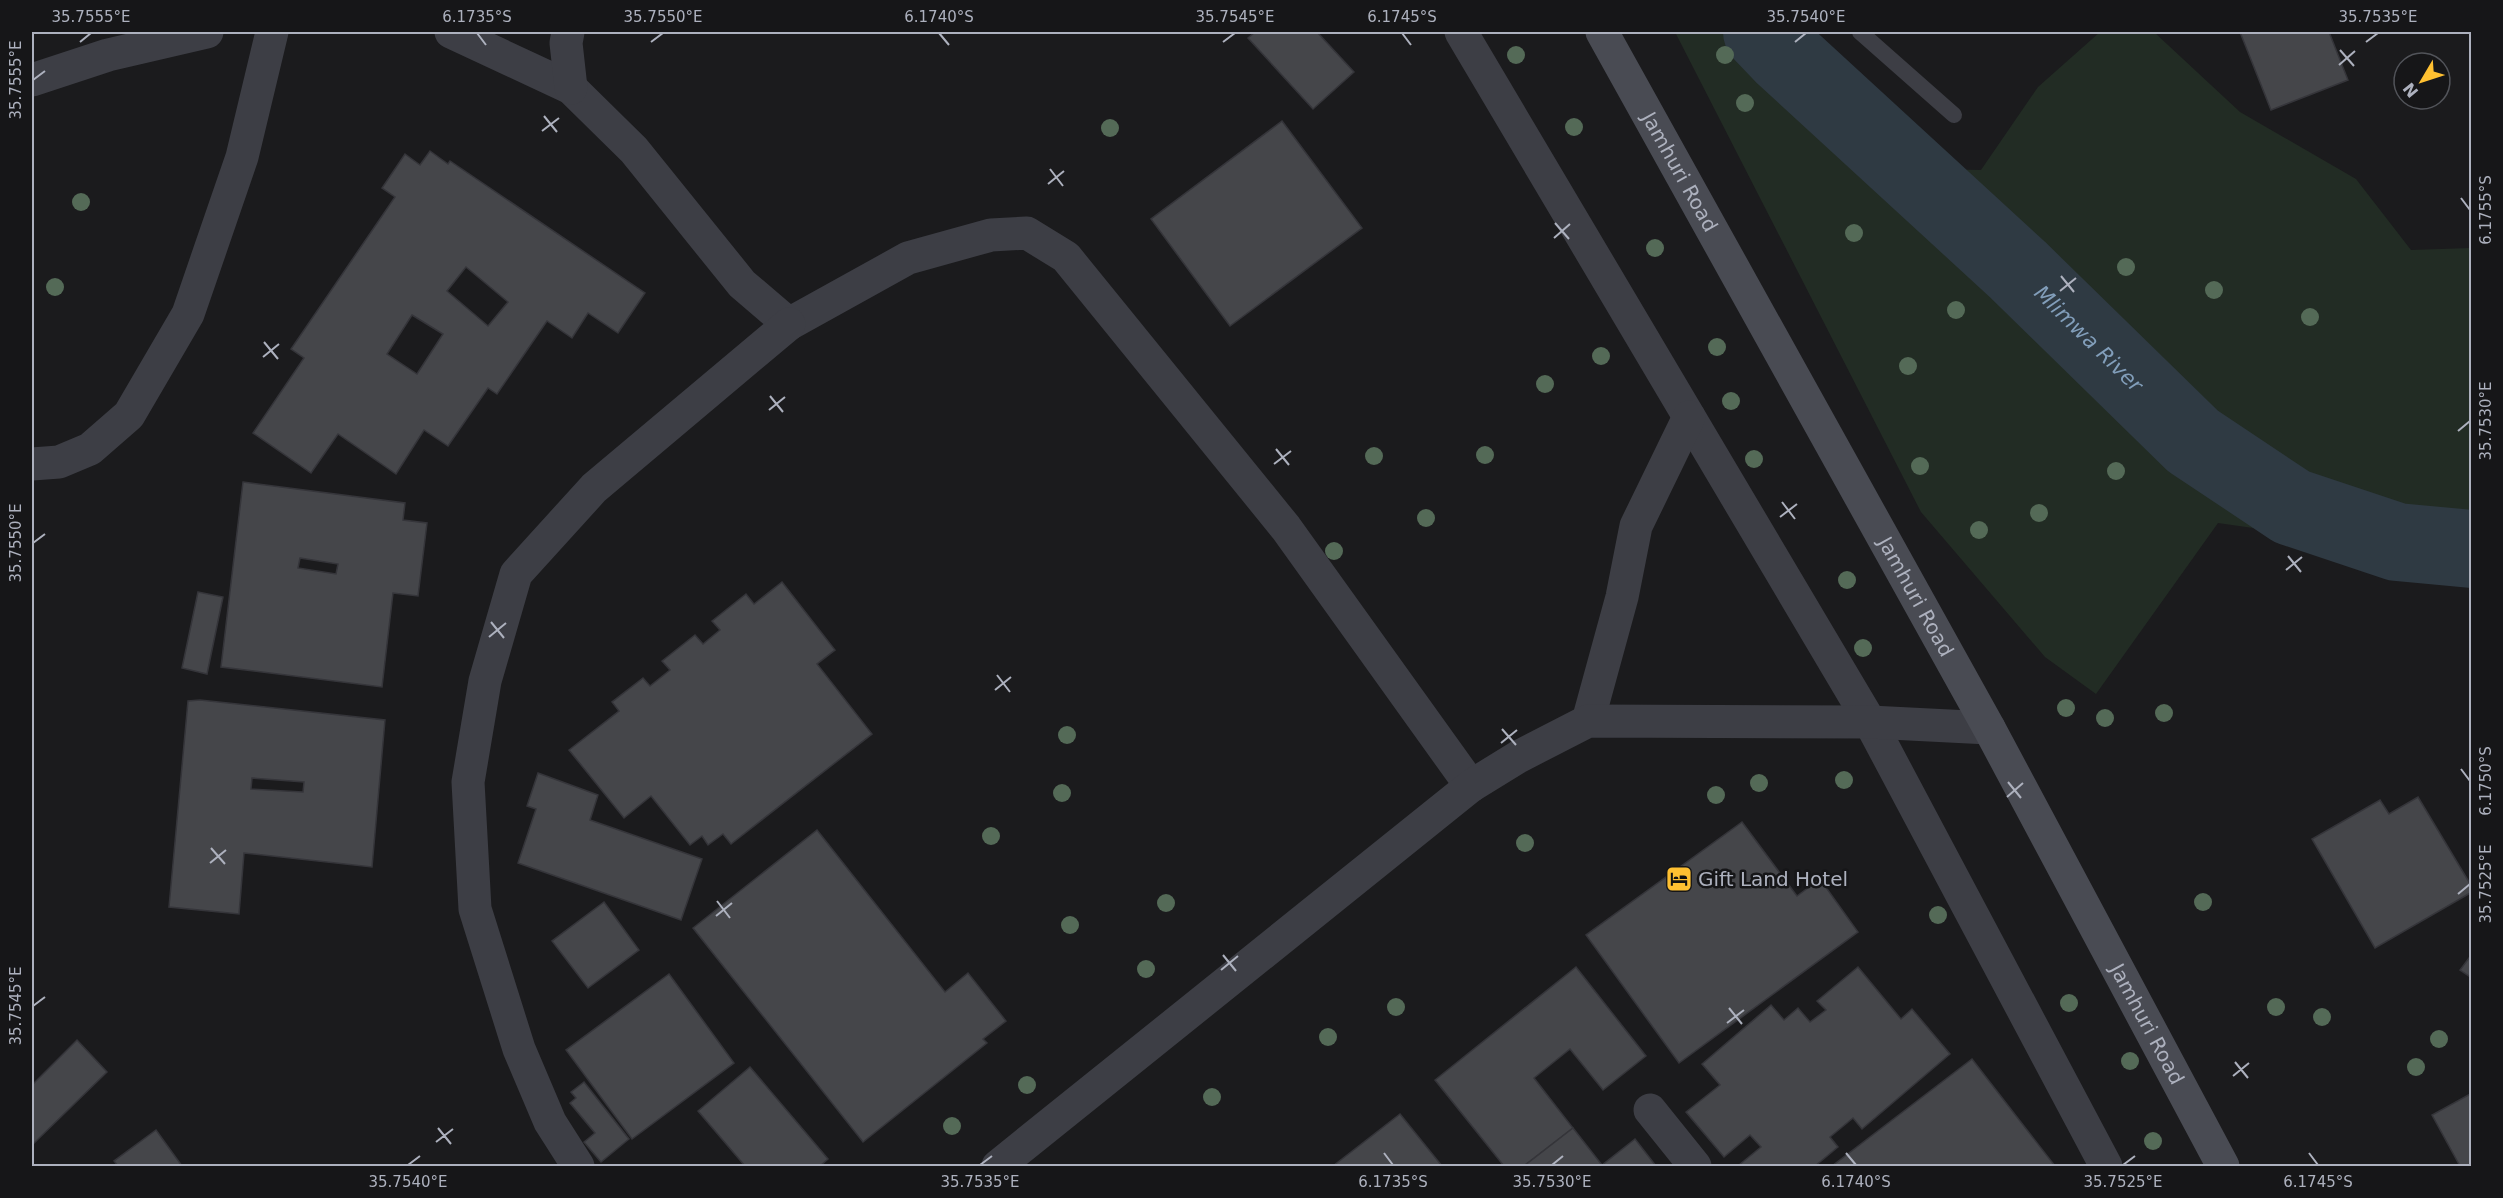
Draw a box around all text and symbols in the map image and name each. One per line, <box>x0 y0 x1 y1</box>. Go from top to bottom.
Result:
text: 35.7555°E <box>51 8 131 26</box>
text: 6.1735°S <box>442 8 512 26</box>
text: 35.7550°E <box>623 8 703 26</box>
text: 6.1740°S <box>904 8 974 26</box>
text: 35.7545°E <box>1195 8 1275 26</box>
text: 6.1745°S <box>1367 8 1437 26</box>
text: 35.7540°E <box>1766 8 1846 26</box>
text: 35.7535°E <box>2338 8 2418 26</box>
text: 35.7555°E <box>7 40 25 120</box>
north arrow <box>2392 51 2452 111</box>
text: N <box>2399 79 2422 101</box>
street label: Jamhuri Road <box>1636 106 1723 236</box>
text: 6.1755°S <box>2477 175 2495 245</box>
water label: Mlimwa River <box>2029 281 2148 398</box>
text: 35.7530°E <box>2477 381 2495 461</box>
text: 35.7550°E <box>7 503 25 583</box>
street label: Jamhuri Road <box>1872 531 1959 661</box>
text: 6.1750°S <box>2477 746 2495 816</box>
text: 35.7525°E <box>2477 844 2495 924</box>
hotel icon: Gift Land Hotel <box>1664 864 1694 894</box>
place label: Gift Land Hotel <box>1698 867 1848 891</box>
street label: Jamhuri Road <box>2104 958 2189 1089</box>
text: 35.7545°E <box>7 966 25 1046</box>
text: 35.7540°E <box>368 1173 448 1191</box>
text: 35.7535°E <box>940 1173 1020 1191</box>
text: 6.1735°S <box>1358 1173 1428 1191</box>
text: 35.7530°E <box>1512 1173 1592 1191</box>
text: 6.1740°S <box>1821 1173 1891 1191</box>
text: 35.7525°E <box>2083 1173 2163 1191</box>
text: 6.1745°S <box>2283 1173 2353 1191</box>

